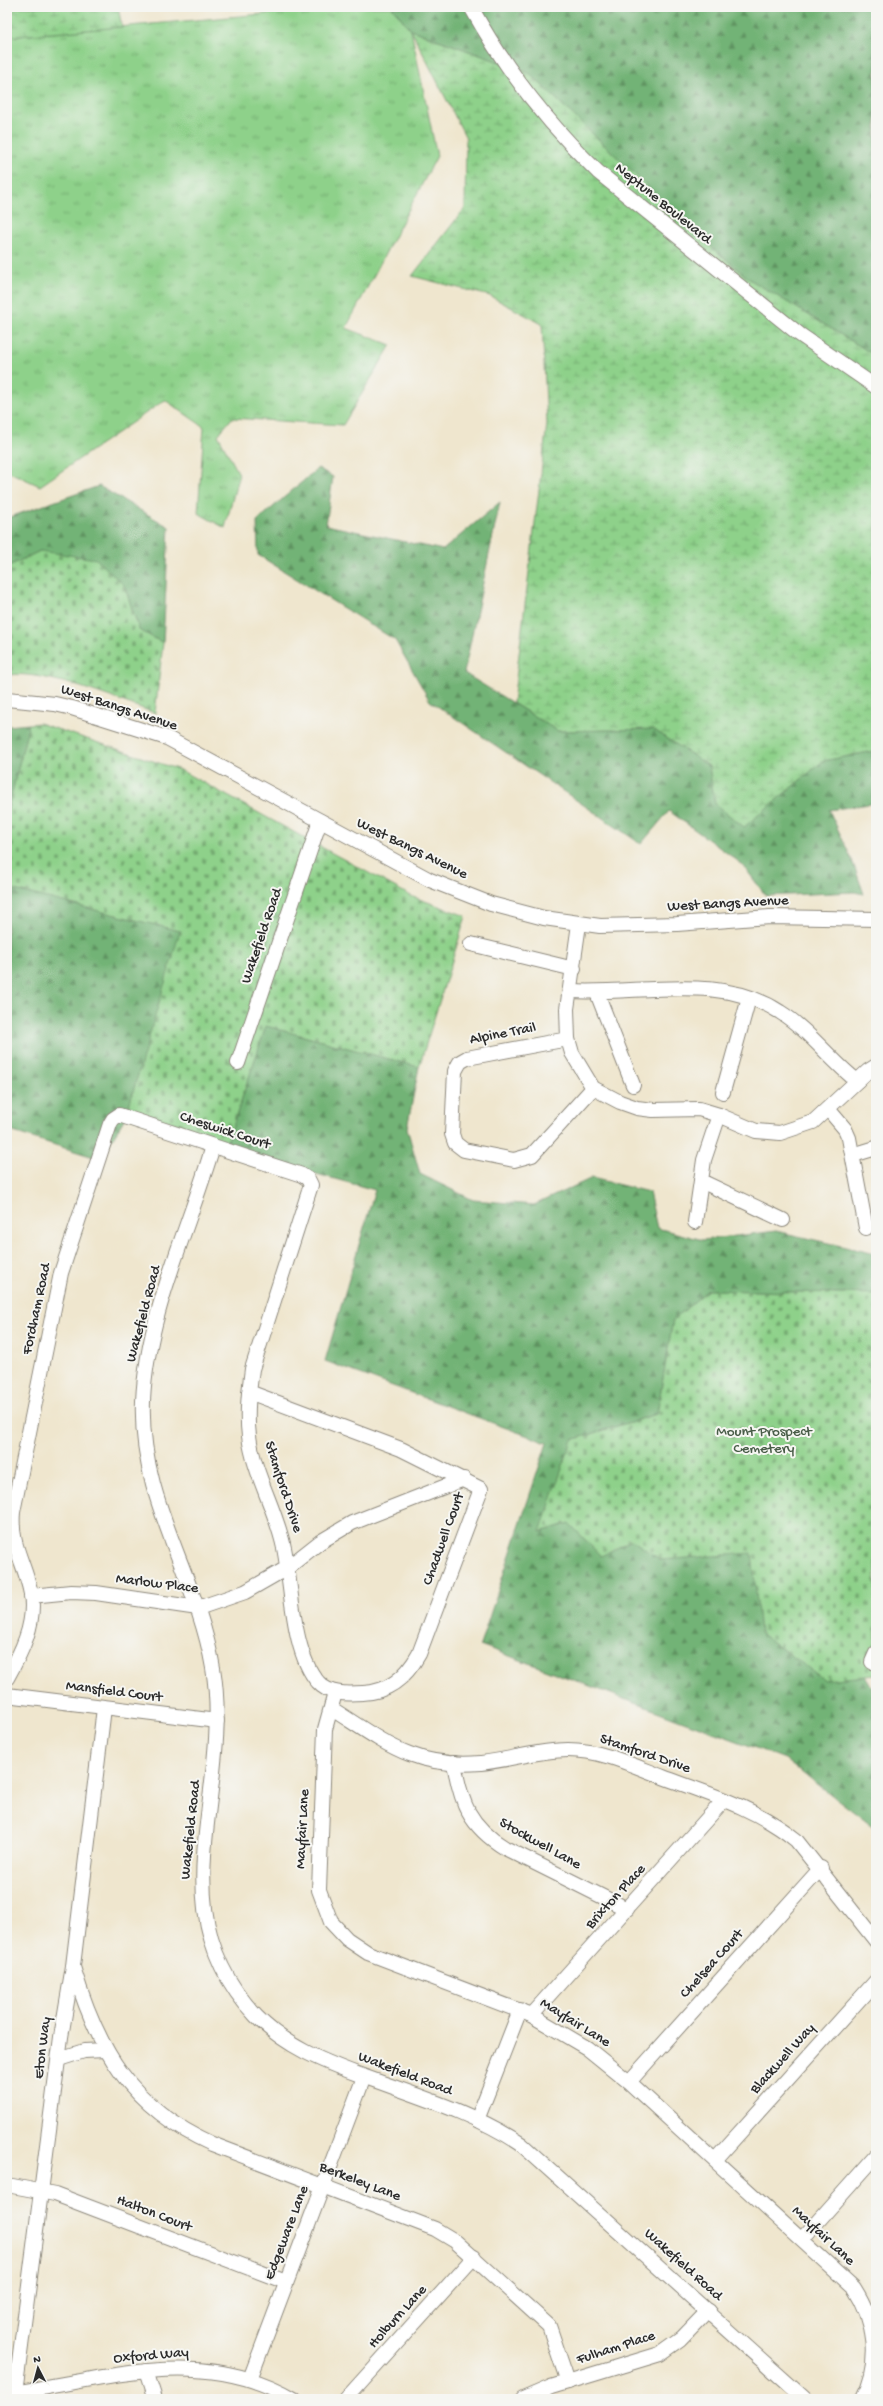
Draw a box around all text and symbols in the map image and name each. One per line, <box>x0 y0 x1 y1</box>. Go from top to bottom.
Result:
street label: Neptune Boulevard <box>611 160 716 249</box>
street label: West Bangs Avenue <box>58 681 180 735</box>
street label: West Bangs Avenue <box>353 814 471 884</box>
street label: Wakefield Road <box>237 885 287 986</box>
street label: West Bangs Avenue <box>667 892 789 916</box>
street label: Alpine Trail <box>468 1019 538 1049</box>
street label: Cheswick Court <box>177 1108 274 1155</box>
street label: Fordham Road <box>18 1261 56 1357</box>
street label: Wakefield Road <box>122 1262 166 1364</box>
park label: Mount Prospect Cemetery <box>716 1423 814 1458</box>
street label: Stamford Drive <box>260 1439 306 1535</box>
street label: Chadwell Court <box>419 1488 470 1588</box>
street label: Marlow Place <box>115 1570 200 1598</box>
street label: Mansfield Court <box>65 1677 165 1707</box>
street label: Stamford Drive <box>597 1730 693 1778</box>
street label: Wakefield Road <box>177 1778 205 1880</box>
street label: Mayfair Lane <box>292 1788 314 1869</box>
street label: Stockwell Lane <box>496 1814 584 1874</box>
street label: Brixton Place <box>581 1861 650 1934</box>
street label: Chelsea Court <box>676 1924 749 2002</box>
street label: Mayfair Lane <box>536 1994 614 2052</box>
street label: Eton Way <box>30 2015 56 2080</box>
street label: Blackwell Way <box>746 2019 820 2099</box>
street label: Wakefield Road <box>355 2048 456 2101</box>
street label: Berkeley Lane <box>316 2158 404 2206</box>
street label: Edgeware Lane <box>261 2183 313 2283</box>
street label: Halton Court <box>114 2191 196 2237</box>
street label: Mayfair Lane <box>788 2202 859 2270</box>
street label: Wakefield Road <box>640 2225 727 2306</box>
street label: Holburn Lane <box>365 2281 431 2352</box>
street label: Fulham Place <box>574 2327 658 2369</box>
street label: Oxford Way <box>113 2344 190 2368</box>
north arrow <box>18 2348 58 2388</box>
text: N <box>33 2354 41 2366</box>

